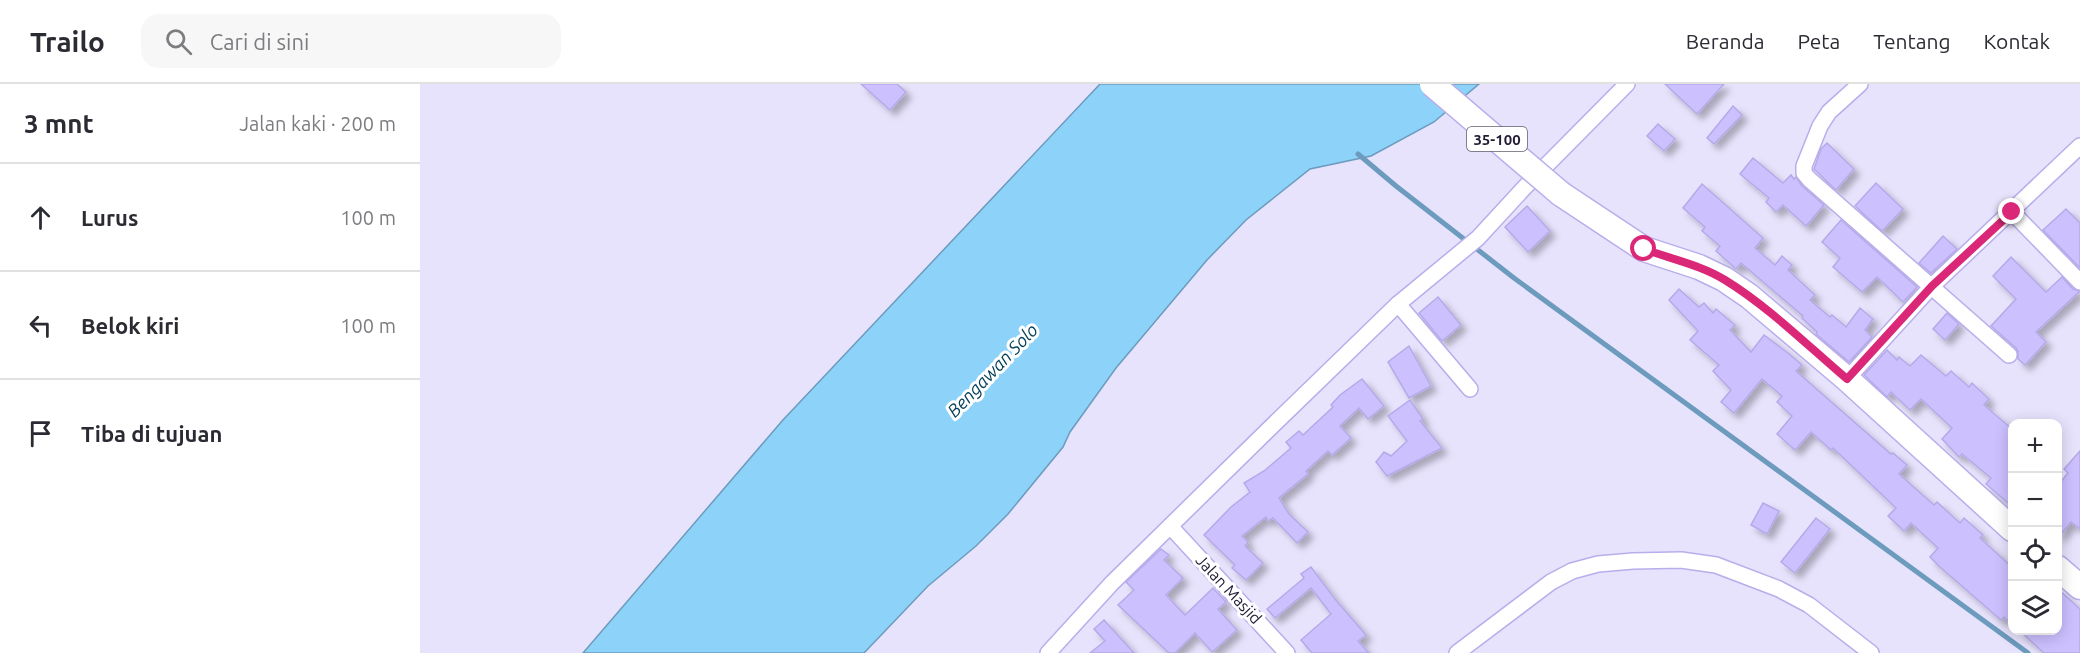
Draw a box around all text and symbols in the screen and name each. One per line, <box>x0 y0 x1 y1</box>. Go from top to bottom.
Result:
search box <box>141 14 561 68</box>
icon: search <box>162 25 195 58</box>
text: Trailo <box>30 26 105 57</box>
text: Cari di sini <box>210 29 309 54</box>
text: Beranda <box>1686 29 1765 53</box>
text: Peta <box>1798 29 1840 53</box>
text: Tentang <box>1873 29 1951 53</box>
text: Kontak <box>1984 29 2050 53</box>
text: 3 mnt <box>24 109 94 138</box>
text: Jalan kaki · 200 m <box>239 112 396 135</box>
road number: 35-100 <box>1467 127 1527 151</box>
route end <box>1998 198 2024 224</box>
icon: ahead <box>24 201 57 234</box>
text: Lurus <box>81 205 138 230</box>
text: 100 m <box>340 206 396 229</box>
route start <box>1630 235 1656 261</box>
icon: left <box>24 309 57 342</box>
text: Belok kiri <box>81 313 179 338</box>
text: 100 m <box>340 314 396 337</box>
water label: Bengawan Solo <box>943 319 1041 421</box>
icon: arrive <box>24 417 57 450</box>
map controls <box>2008 419 2062 635</box>
button: + <box>2008 419 2062 473</box>
text: Tiba di tujuan <box>81 421 222 446</box>
button: − <box>2008 473 2062 527</box>
button: locate <box>2008 527 2062 581</box>
street label: Jalan Masjid <box>1193 551 1265 627</box>
button: layers <box>2008 581 2062 635</box>

